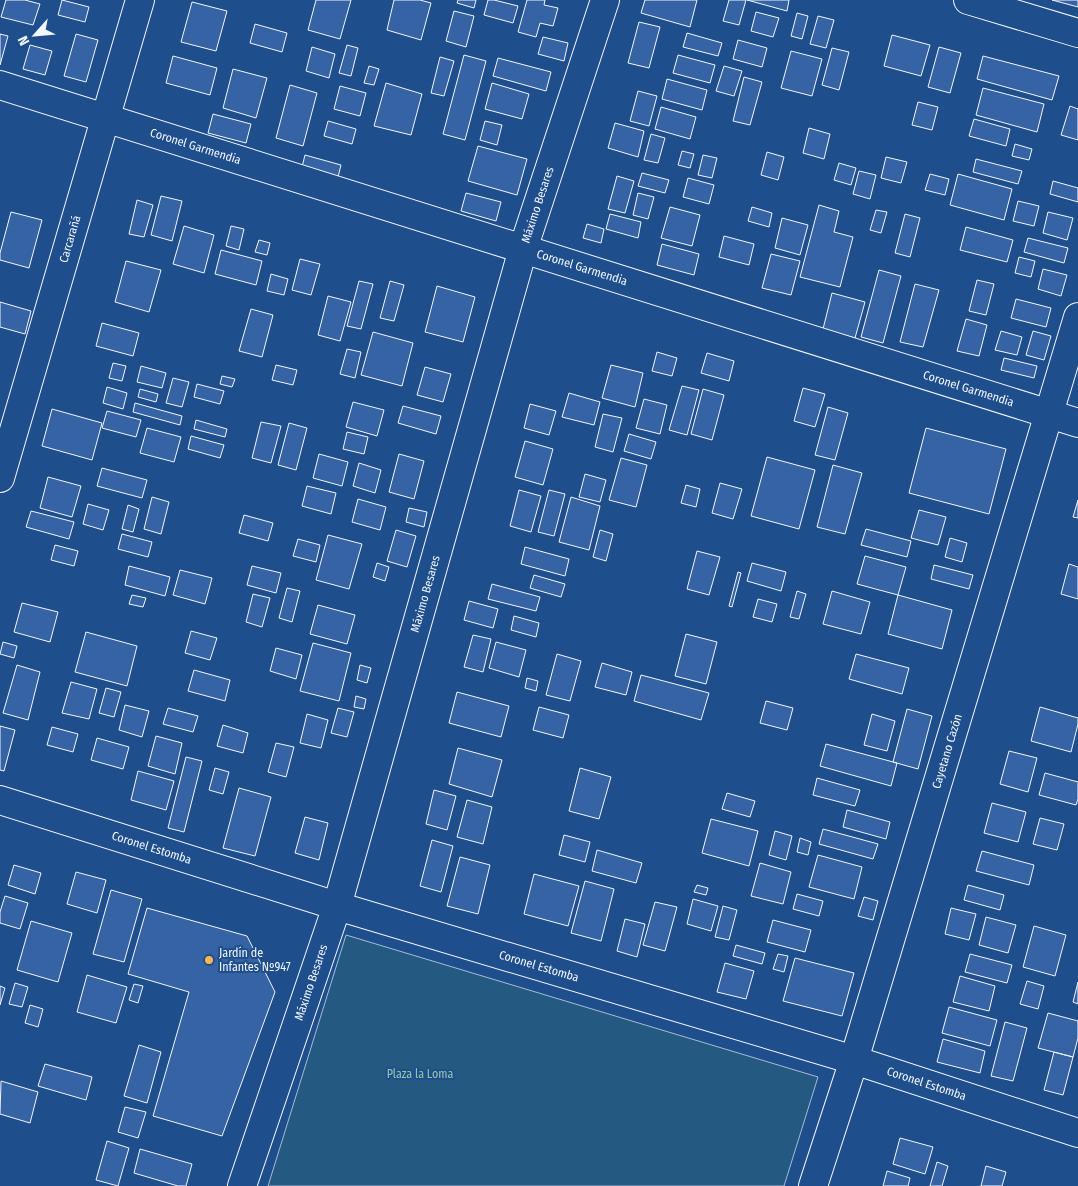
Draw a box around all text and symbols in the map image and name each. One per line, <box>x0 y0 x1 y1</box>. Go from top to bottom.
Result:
north arrow <box>10 10 60 60</box>
text: N <box>14 33 33 48</box>
street label: Coronel Garmendia <box>148 126 243 167</box>
street label: Máximo Besares <box>518 165 557 245</box>
street label: Carcarañá <box>56 214 84 264</box>
street label: Coronel Garmendia <box>535 247 629 288</box>
street label: Coronel Garmendia <box>921 368 1016 410</box>
street label: Máximo Besares <box>408 554 443 634</box>
street label: Cayetano Cazón <box>929 712 965 790</box>
street label: Coronel Estomba <box>110 829 193 867</box>
street label: Máximo Besares <box>292 943 330 1022</box>
place label: Jardín de Infantes Nº947 <box>219 946 291 974</box>
street label: Coronel Estomba <box>497 948 581 985</box>
marker: Jardín de Infantes Nº947 <box>203 954 215 966</box>
street label: Coronel Estomba <box>885 1064 968 1103</box>
park label: Plaza la Loma <box>387 1067 453 1081</box>

